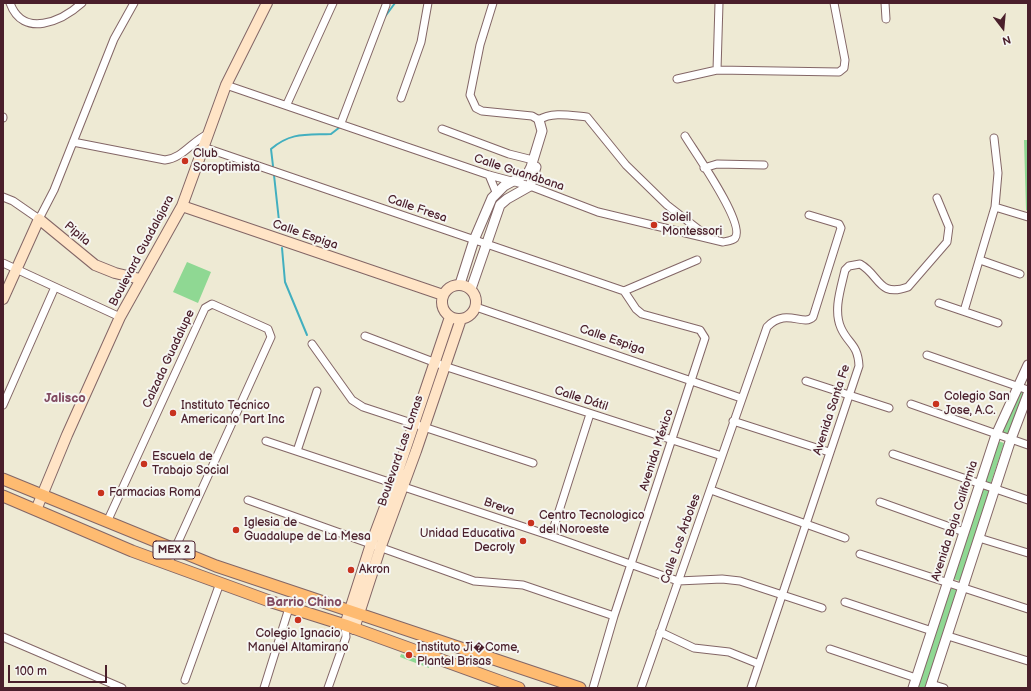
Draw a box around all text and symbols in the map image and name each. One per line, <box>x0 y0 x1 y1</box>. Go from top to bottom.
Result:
north arrow <box>983 8 1023 48</box>
text: N <box>1001 33 1012 47</box>
place label: Club Soroptimista <box>193 147 260 175</box>
street label: Calle Guanábana <box>472 152 566 194</box>
marker: Club Soroptimista <box>180 156 190 166</box>
street label: Calle Fresa <box>385 192 449 226</box>
street label: Boulevard Guadalajara <box>107 193 177 309</box>
place label: Soleil Montessori <box>662 211 722 239</box>
street label: Calle Espiga <box>270 217 340 253</box>
street label: Pipila <box>61 219 93 249</box>
marker: Soleil Montessori <box>649 220 659 230</box>
street label: Calzada Guadalupe <box>140 308 198 410</box>
street label: Calle Espiga <box>577 322 647 358</box>
street label: Avenida Santa Fe <box>811 363 853 457</box>
street label: Calle Dátil <box>552 384 610 414</box>
place label: Colegio San Jose, A.C. <box>944 390 1010 418</box>
district label: Jalisco <box>44 391 86 407</box>
street label: Boulevard Las Lomas <box>375 394 427 508</box>
place label: Instituto Tecnico Americano Part Inc <box>181 399 285 427</box>
marker: Colegio San Jose, A.C. <box>931 399 941 409</box>
street label: Avenida México <box>637 407 677 493</box>
marker: Instituto Tecnico Americano Part Inc <box>168 408 178 418</box>
place label: Escuela de Trabajo Social <box>152 450 229 478</box>
marker: Escuela de Trabajo Social <box>139 459 149 469</box>
street label: Avenida Baja California <box>929 459 981 583</box>
place label: Farmacias Roma <box>109 486 201 500</box>
marker: Farmacias Roma <box>96 488 106 498</box>
street label: Calle Los Árboles <box>658 492 704 586</box>
street label: Breva <box>482 495 516 519</box>
place label: Centro Tecnologico del Noroeste <box>539 509 645 537</box>
place label: Iglesia de Guadalupe de La Mesa <box>244 516 371 544</box>
marker: Centro Tecnologico del Noroeste <box>526 518 536 528</box>
marker: Iglesia de Guadalupe de La Mesa <box>231 525 241 535</box>
place label: Unidad Educativa Decroly <box>420 527 515 555</box>
marker: Unidad Educativa Decroly <box>518 536 528 546</box>
road number: MEX 2 <box>153 541 195 559</box>
place label: Akron <box>359 563 390 577</box>
marker: Akron <box>346 565 356 575</box>
district label: Barrio Chino <box>266 595 342 611</box>
marker: Colegio Ignacio Manuel Altamirano <box>293 615 303 625</box>
place label: Colegio Ignacio Manuel Altamirano <box>248 627 348 655</box>
place label: Instituto Ji�Come, Plantel Brisas <box>417 641 519 669</box>
marker: Instituto Ji�Come, Plantel Brisas <box>404 650 414 660</box>
scale bar <box>10 657 109 683</box>
text: 100 m <box>15 664 47 679</box>

